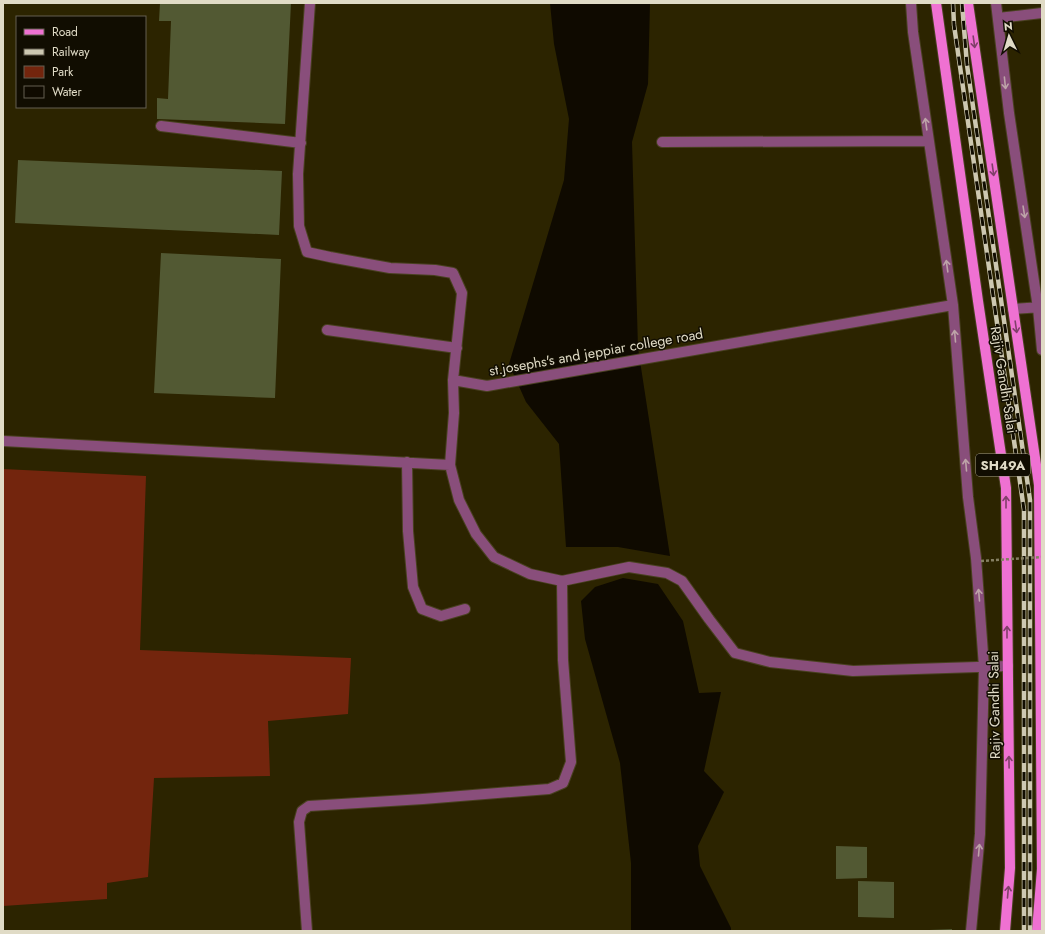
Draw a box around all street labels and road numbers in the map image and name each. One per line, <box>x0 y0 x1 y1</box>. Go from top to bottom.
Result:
street label: st.josephs's and jeppiar college road <box>487 323 705 381</box>
street label: Rajiv Gandhi Salai <box>986 325 1022 435</box>
road number: SH49A <box>976 454 1030 476</box>
street label: Rajiv Gandhi Salai <box>983 651 1005 759</box>

